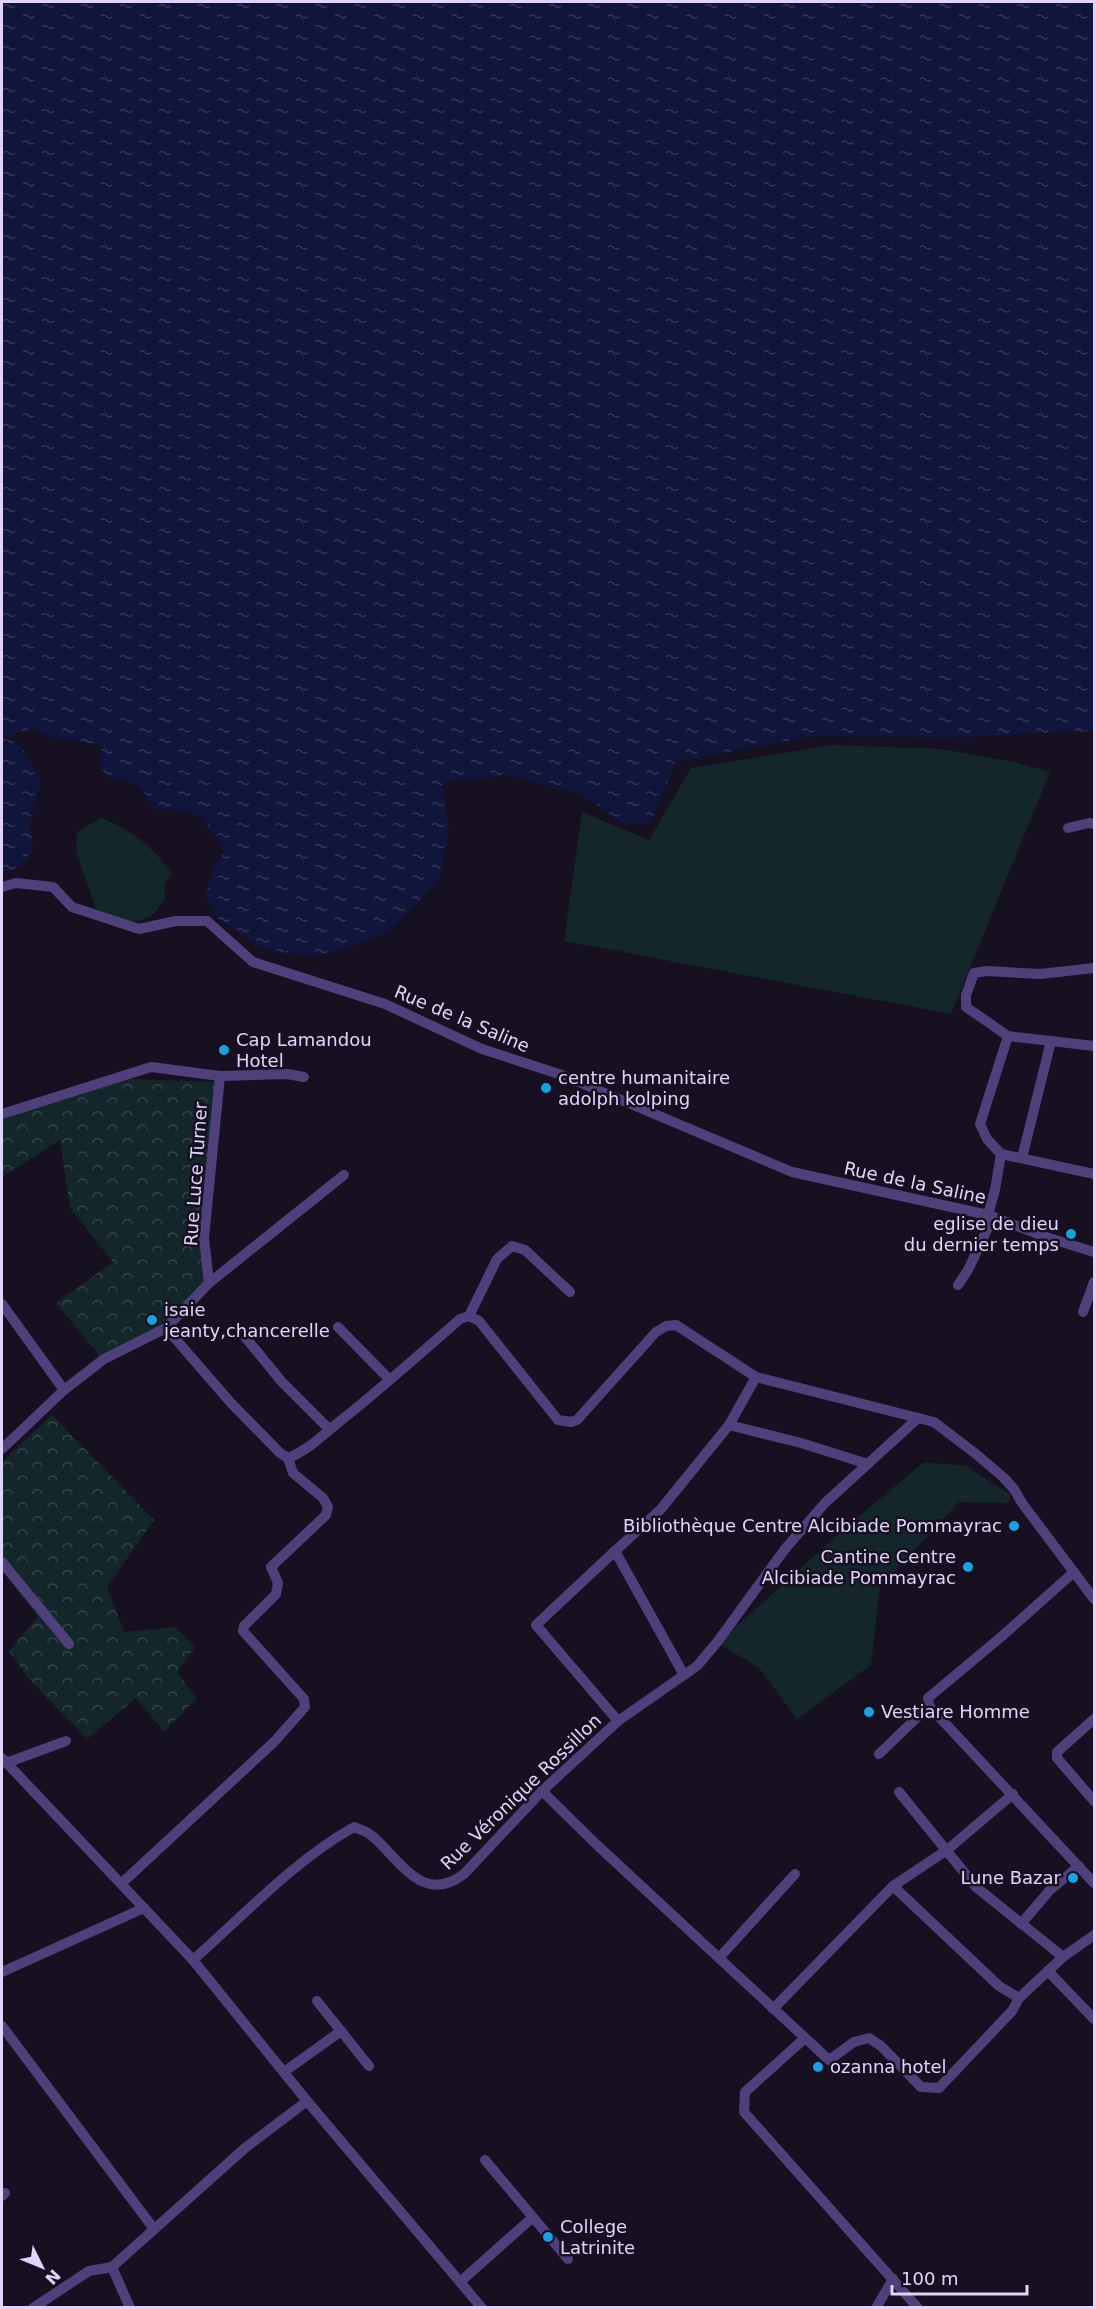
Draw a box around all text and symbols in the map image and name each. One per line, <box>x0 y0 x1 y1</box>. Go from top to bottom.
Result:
street label: Rue de la Saline <box>391 981 533 1056</box>
place label: Cap Lamandou Hotel <box>236 1029 372 1071</box>
marker: Cap Lamandou Hotel <box>217 1043 231 1057</box>
place label: centre humanitaire adolph kolping <box>558 1067 730 1109</box>
marker: centre humanitaire adolph kolping <box>539 1081 553 1095</box>
street label: Rue Luce Turner <box>180 1101 211 1247</box>
street label: Rue de la Saline <box>842 1157 988 1208</box>
place label: eglise de dieu du dernier temps <box>904 1213 1059 1255</box>
marker: eglise de dieu du dernier temps <box>1064 1227 1078 1241</box>
place label: isaie jeanty,chancerelle <box>163 1299 330 1341</box>
marker: isaie jeanty,chancerelle <box>145 1313 159 1327</box>
place label: Bibliothèque Centre Alcibiade Pommayrac <box>623 1515 1002 1536</box>
marker: Bibliothèque Centre Alcibiade Pommayrac <box>1007 1519 1021 1533</box>
place label: Cantine Centre Alcibiade Pommayrac <box>762 1546 956 1588</box>
marker: Cantine Centre Alcibiade Pommayrac <box>961 1560 975 1574</box>
place label: Vestiare Homme <box>881 1701 1030 1722</box>
marker: Vestiare Homme <box>862 1705 876 1719</box>
street label: Rue Véronique Rossillon <box>436 1709 605 1874</box>
place label: Lune Bazar <box>960 1867 1062 1888</box>
marker: Lune Bazar <box>1066 1871 1080 1885</box>
place label: ozanna hotel <box>830 2056 947 2077</box>
marker: ozanna hotel <box>811 2060 825 2074</box>
place label: College Latrinite <box>560 2216 635 2258</box>
marker: College Latrinite <box>541 2230 555 2244</box>
north arrow <box>12 2237 72 2297</box>
scale bar <box>892 2258 1027 2296</box>
text: N <box>41 2266 64 2288</box>
text: 100 m <box>901 2268 959 2289</box>

